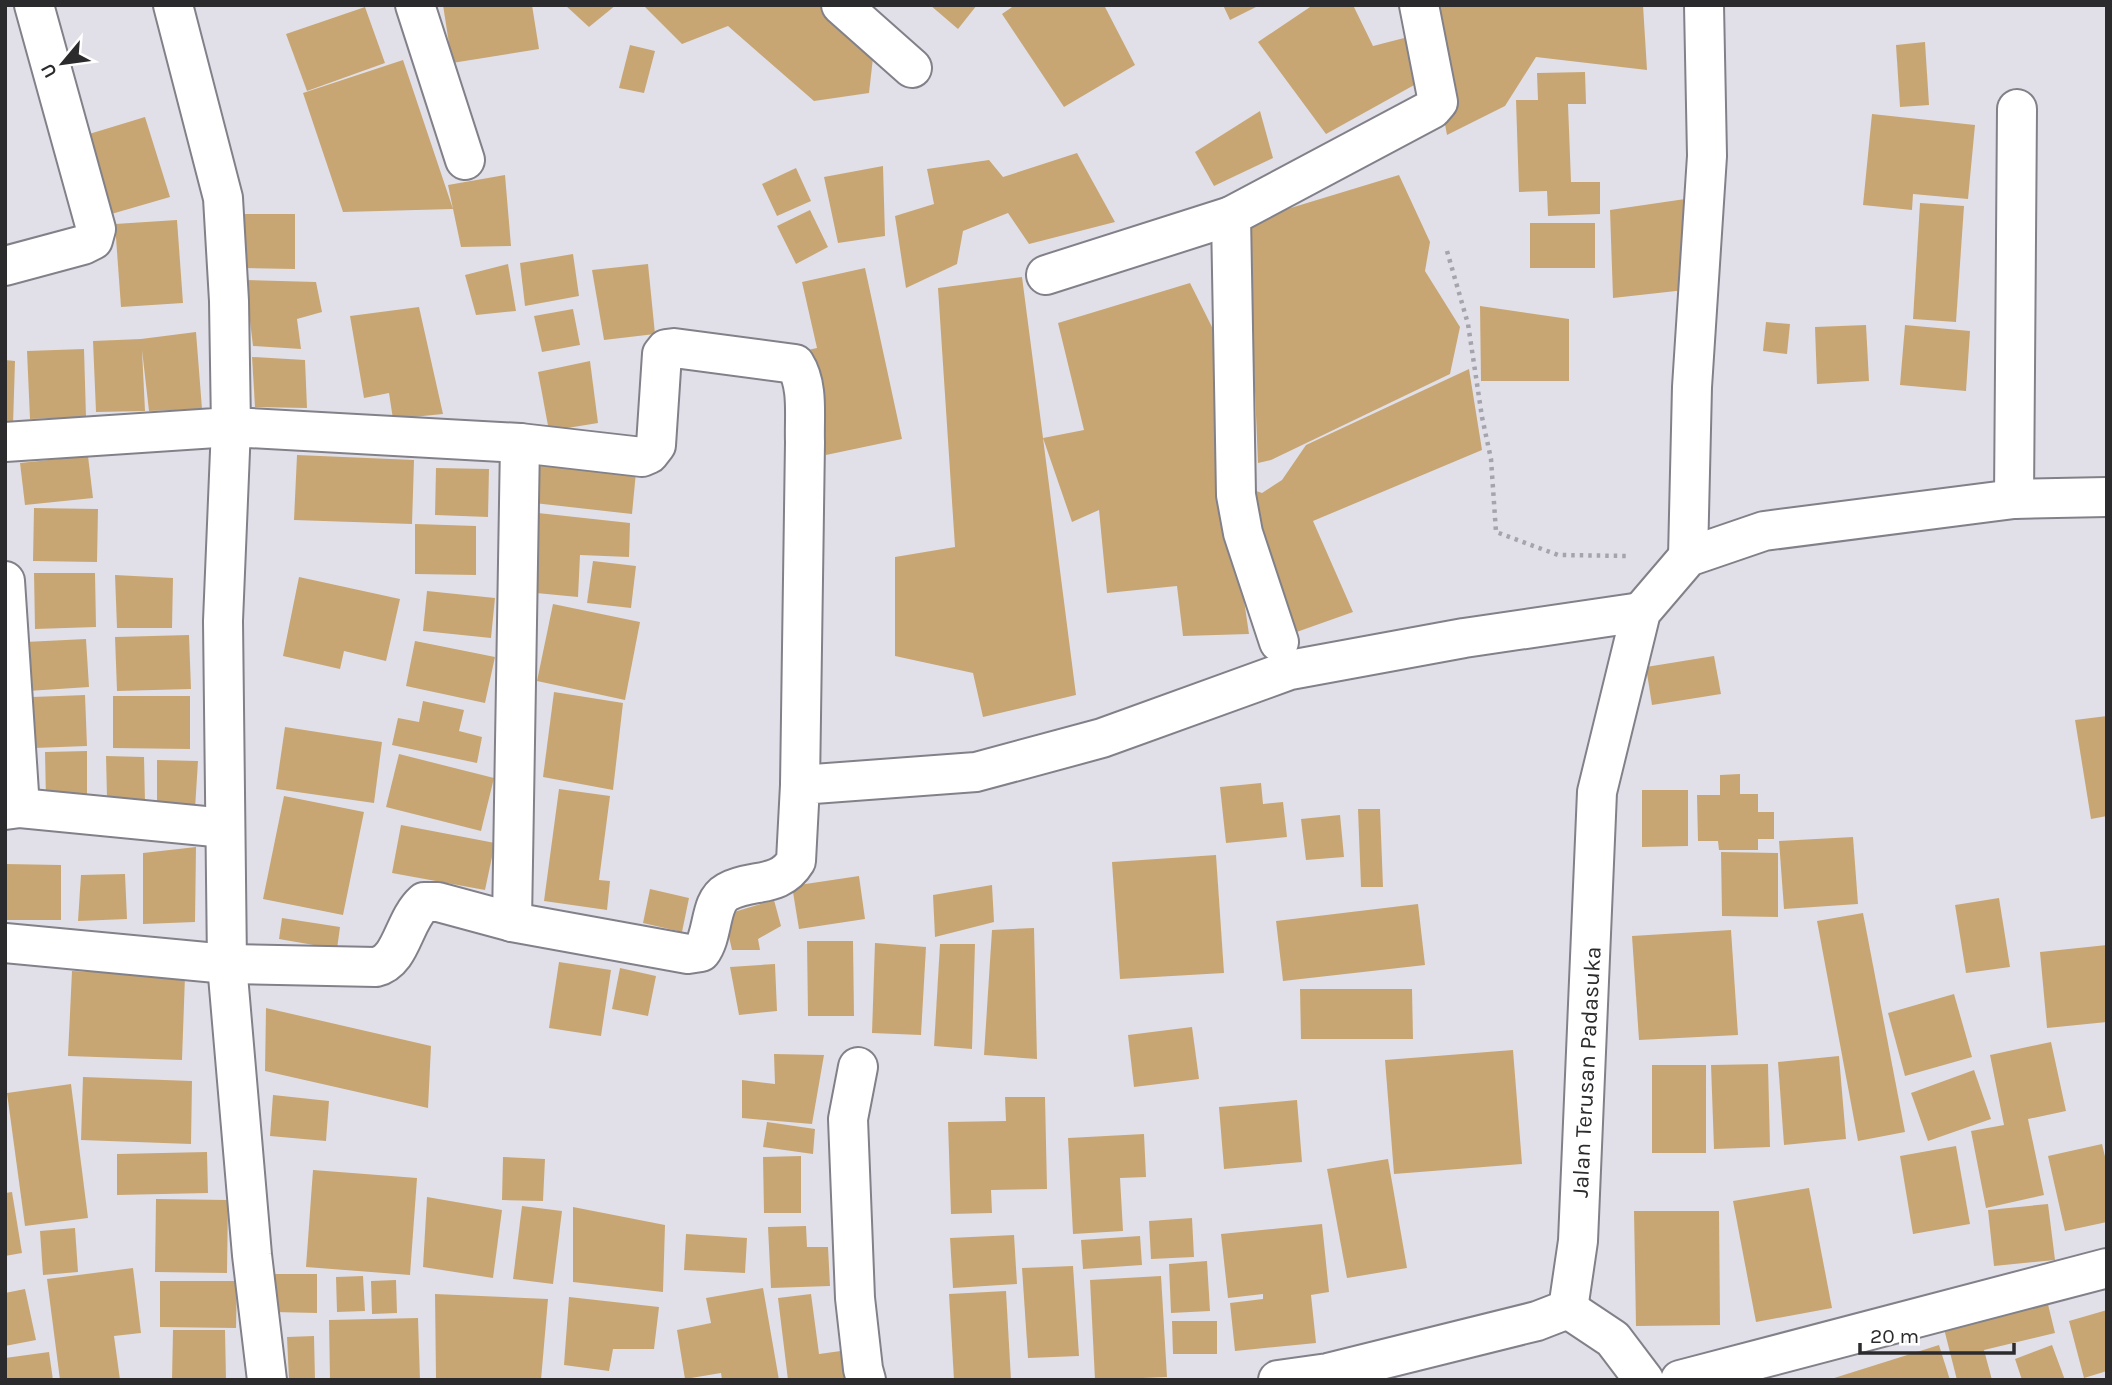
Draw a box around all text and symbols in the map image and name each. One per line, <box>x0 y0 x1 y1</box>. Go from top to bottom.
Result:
north arrow <box>28 28 98 98</box>
text: U <box>36 60 62 82</box>
street label: Jalan Terusan Padasuka <box>1566 946 1607 1198</box>
scale bar <box>1860 1312 2014 1356</box>
text: 20 m <box>1870 1324 1919 1348</box>

